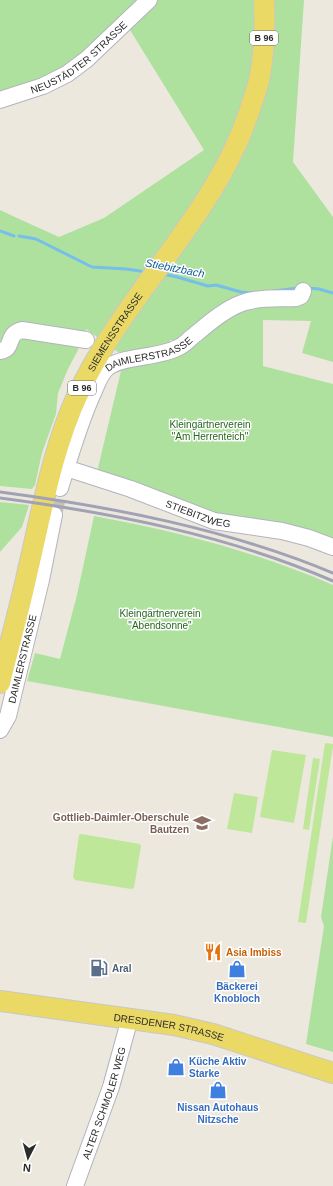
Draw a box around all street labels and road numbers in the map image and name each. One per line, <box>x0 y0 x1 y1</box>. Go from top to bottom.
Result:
street label: NEUSTÄDTER STRASSE <box>29 19 129 96</box>
road number: B 96 <box>250 31 278 45</box>
street label: SIEMENSSTRASSE <box>86 290 145 373</box>
street label: DAIMLERSTRASSE <box>103 334 195 374</box>
road number: B 96 <box>68 381 96 395</box>
street label: STIEBITZWEG <box>164 498 231 529</box>
street label: DAIMLERSTRASSE <box>6 613 39 705</box>
street label: DRESDENER STRASSE <box>113 1012 226 1043</box>
street label: ALTER SCHMOLER WEG <box>80 1045 128 1161</box>

